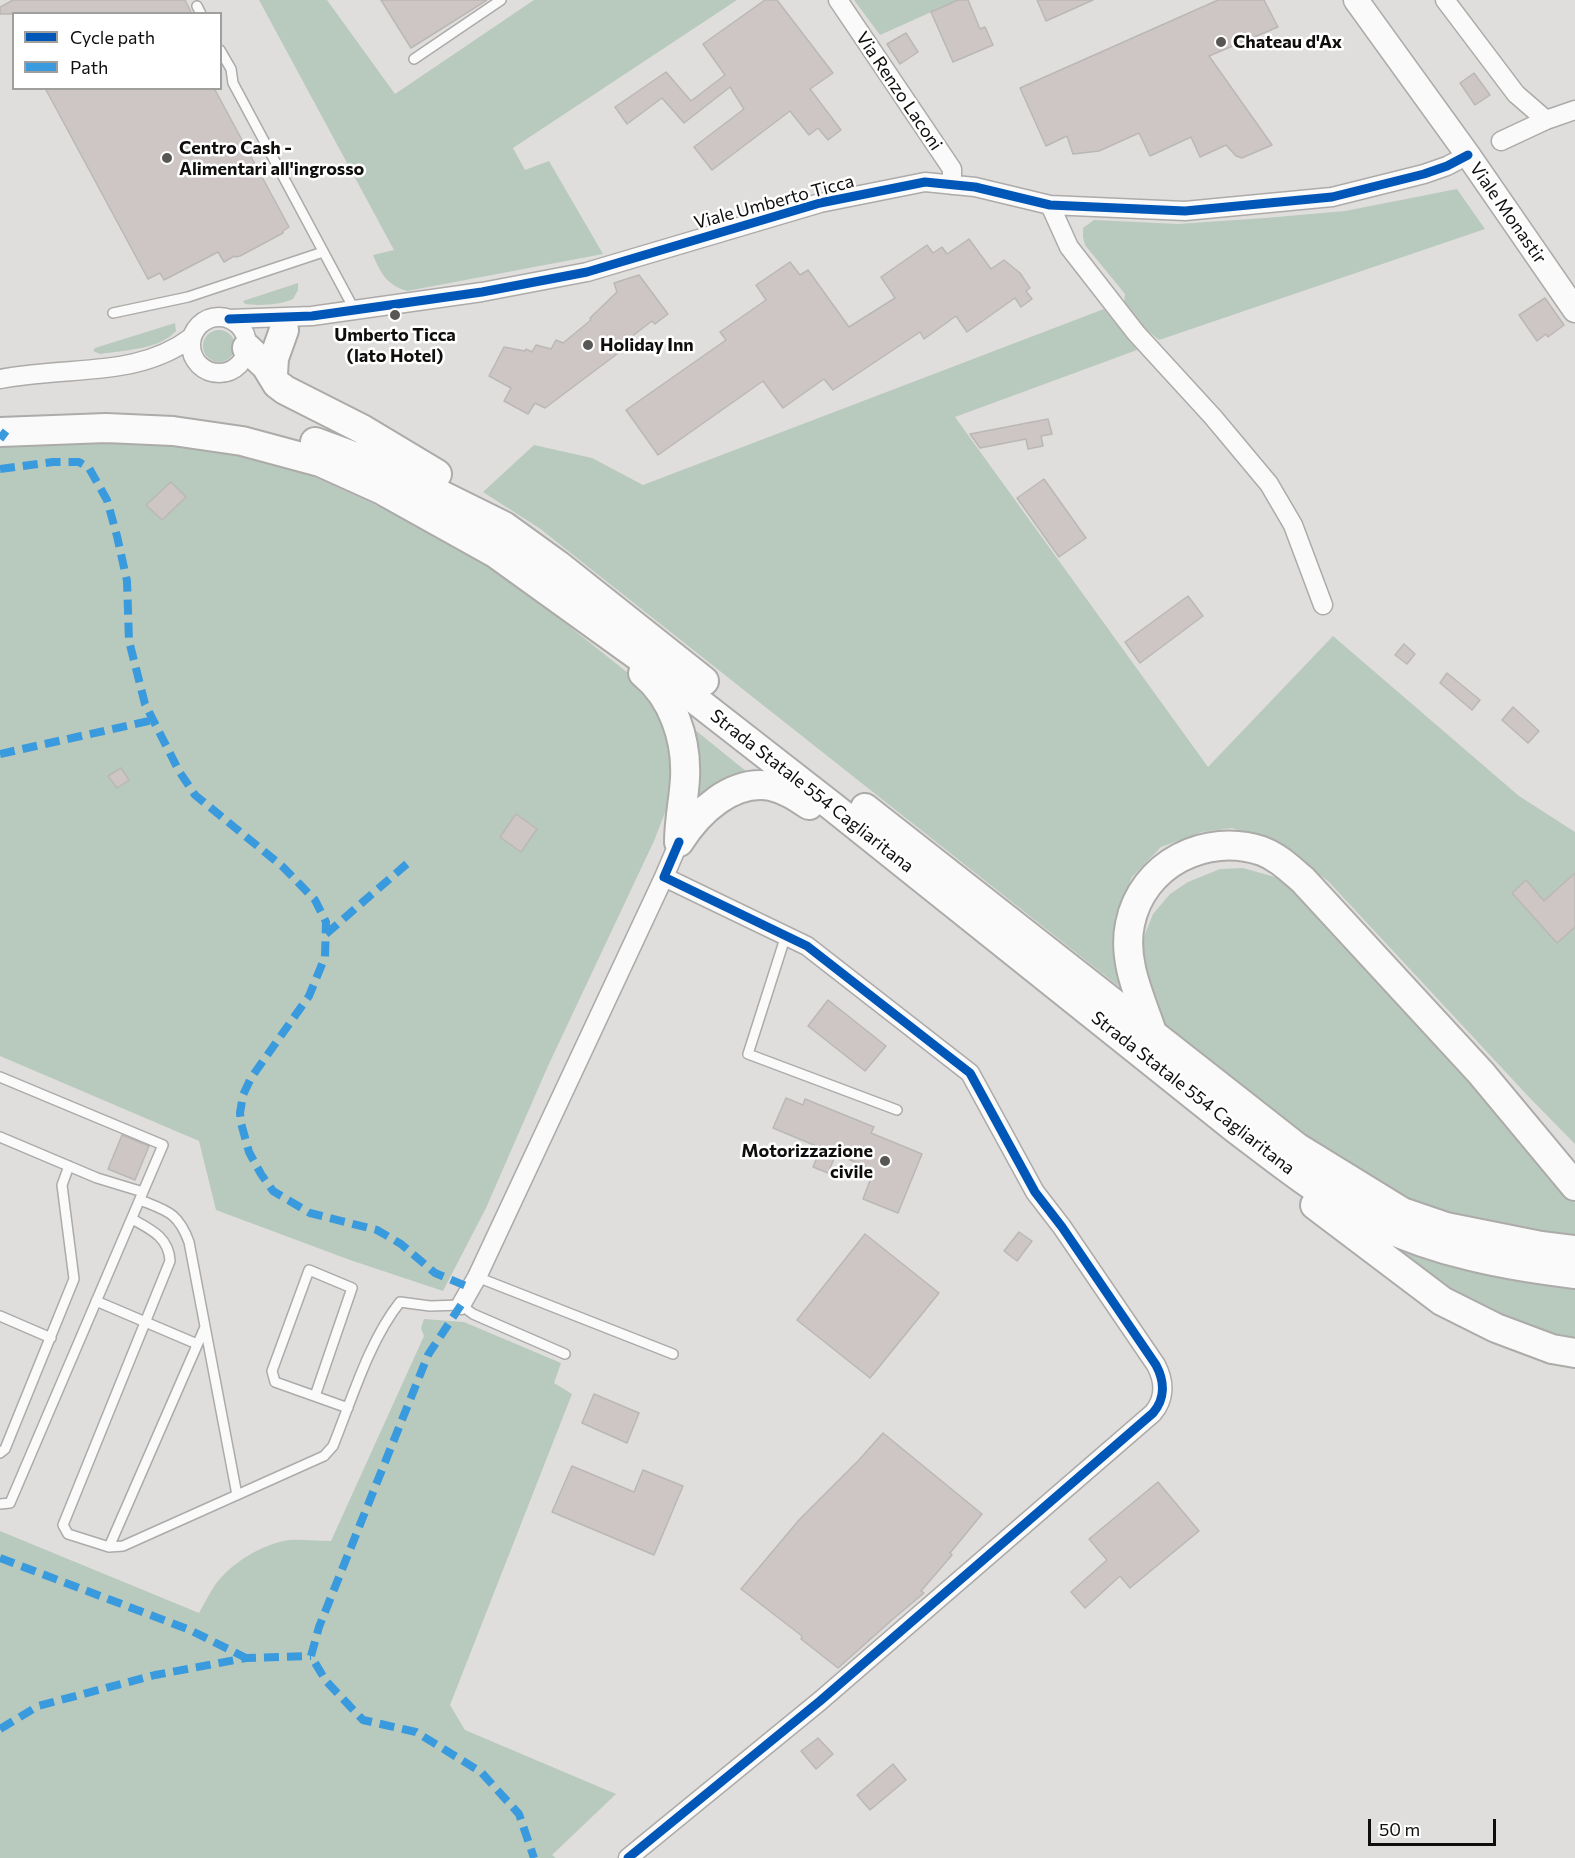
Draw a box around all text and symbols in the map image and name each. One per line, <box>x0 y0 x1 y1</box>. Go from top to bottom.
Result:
legend <box>12 12 222 90</box>
text: Cycle path <box>70 26 155 48</box>
street label: Via Renzo Laconi <box>851 28 947 154</box>
place label: Chateau d'Ax <box>1233 31 1342 53</box>
marker: Chateau d'Ax <box>1214 35 1228 49</box>
text: Path <box>70 56 108 78</box>
place label: Centro Cash - Alimentari all'ingrosso <box>179 137 364 180</box>
marker: Centro Cash - Alimentari all'ingrosso <box>160 151 174 165</box>
street label: Viale Monastir <box>1465 158 1551 268</box>
street label: Viale Umberto Ticca <box>692 170 856 234</box>
marker: Umberto Ticca (lato Hotel) <box>388 308 402 322</box>
place label: Umberto Ticca (lato Hotel) <box>334 324 456 366</box>
place label: Holiday Inn <box>600 334 694 356</box>
marker: Holiday Inn <box>581 338 595 352</box>
street label: Strada Statale 554 Cagliaritana <box>706 705 918 877</box>
street label: Strada Statale 554 Cagliaritana <box>1087 1007 1299 1179</box>
place label: Motorizzazione civile <box>741 1140 873 1182</box>
marker: Motorizzazione civile <box>878 1154 892 1168</box>
scale bar <box>1371 1807 1498 1845</box>
text: 50 m <box>1379 1818 1420 1840</box>

